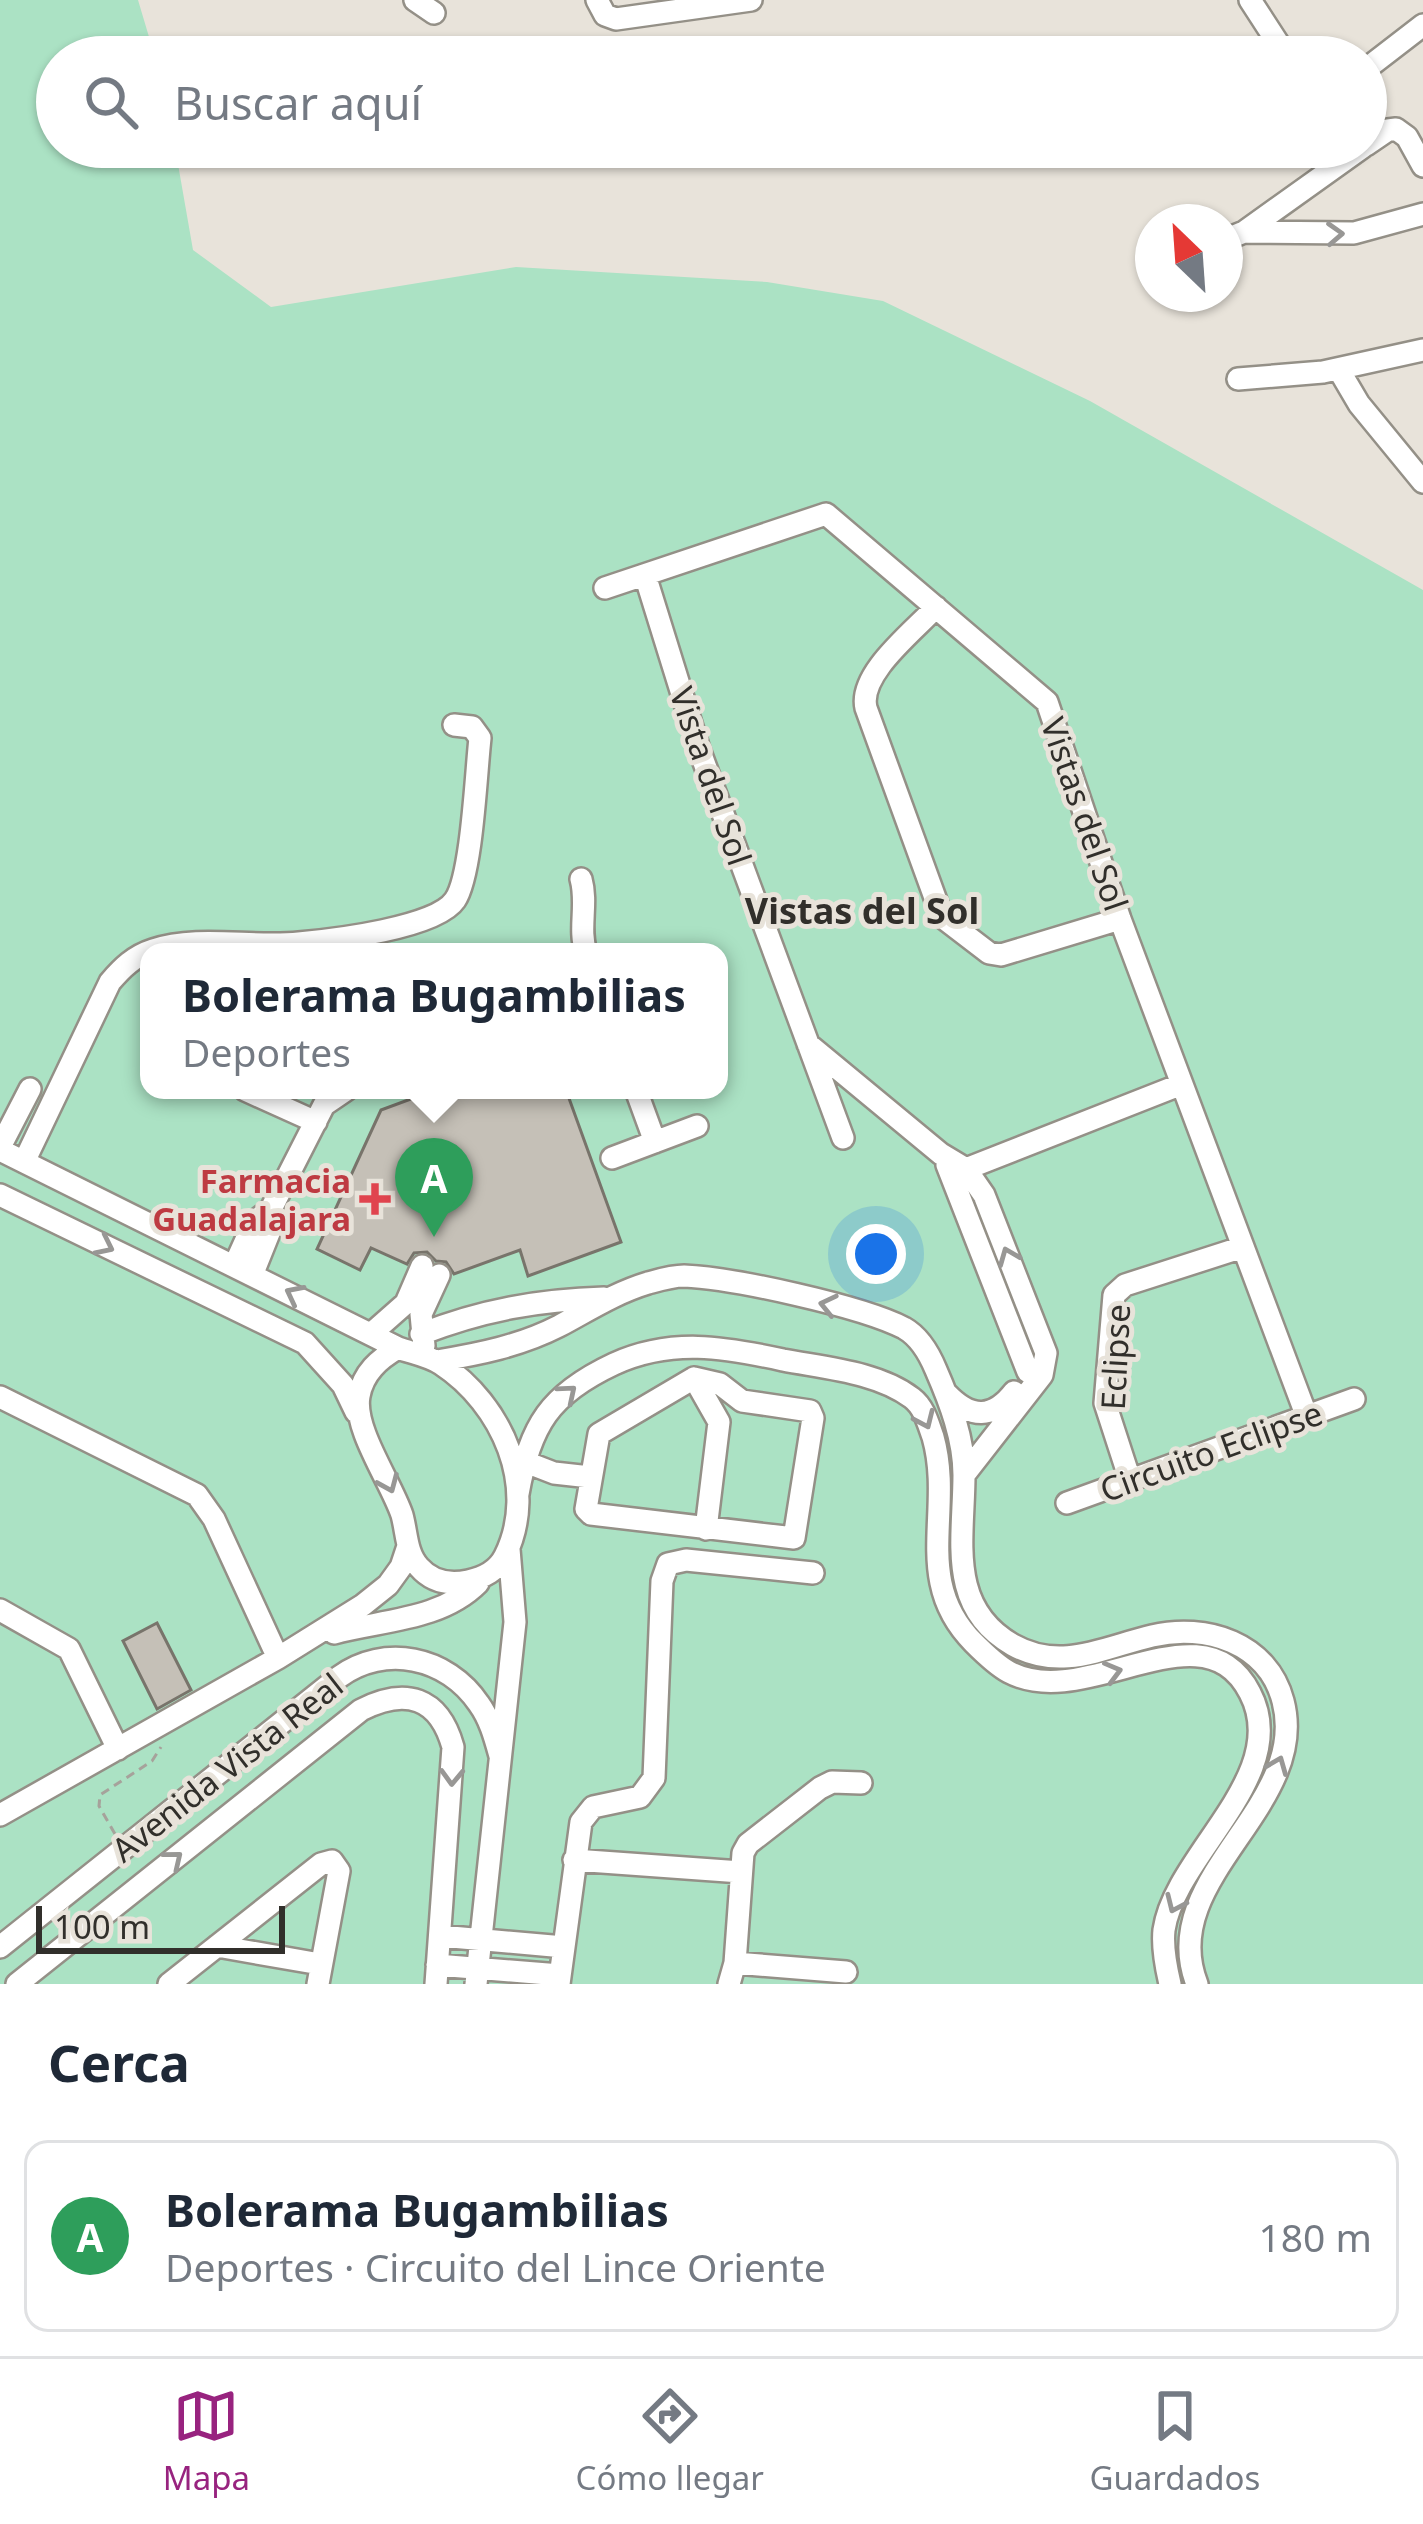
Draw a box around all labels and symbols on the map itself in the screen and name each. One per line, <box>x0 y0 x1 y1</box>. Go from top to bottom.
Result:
north arrow <box>1135 204 1243 312</box>
one-way arrow <box>1326 221 1345 247</box>
street label: Vista del Sol <box>659 681 763 871</box>
street label: Vistas del Sol <box>1031 711 1139 917</box>
district label: Vistas del Sol <box>745 886 979 935</box>
pin: A <box>395 1138 473 1237</box>
place label: Farmacia Guadalajara <box>152 1158 351 1241</box>
marker: Farmacia Guadalajara <box>362 1186 388 1212</box>
your location <box>846 1224 906 1284</box>
one-way arrow <box>93 1232 114 1255</box>
one-way arrow <box>998 1246 1022 1267</box>
one-way arrow <box>285 1286 307 1309</box>
one-way arrow <box>818 1294 839 1319</box>
street label: Eclipse <box>1090 1303 1140 1411</box>
one-way arrow <box>554 1386 576 1407</box>
street label: Circuito Eclipse <box>1094 1390 1328 1512</box>
one-way arrow <box>910 1408 934 1429</box>
one-way arrow <box>375 1471 399 1493</box>
street label: Avenida Vista Real <box>102 1662 352 1872</box>
one-way arrow <box>1102 1662 1123 1687</box>
one-way arrow <box>1263 1756 1287 1777</box>
one-way arrow <box>439 1768 465 1787</box>
one-way arrow <box>161 1852 183 1873</box>
one-way arrow <box>1165 1892 1189 1914</box>
scale bar <box>36 1900 285 1953</box>

